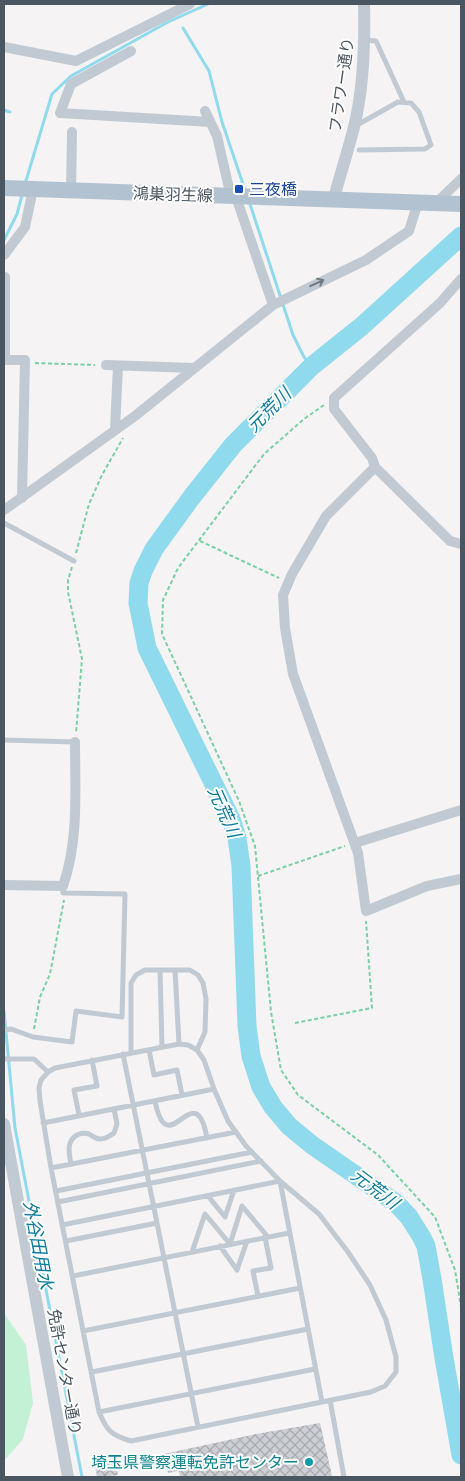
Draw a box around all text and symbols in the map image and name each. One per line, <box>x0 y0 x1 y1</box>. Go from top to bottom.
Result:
street label: フラワー通り <box>325 36 358 134</box>
place label: 三夜橋 <box>249 180 297 199</box>
marker: 三夜橋 <box>233 183 245 195</box>
street label: 鴻巣羽生線 <box>133 184 213 205</box>
one-way arrow <box>309 278 324 288</box>
water label: 元荒川 <box>242 382 297 436</box>
water label: 元荒川 <box>204 783 246 843</box>
water label: 元荒川 <box>347 1164 405 1214</box>
water label: 外谷田用水 <box>20 1199 58 1293</box>
street label: 免許センター通り <box>44 1307 85 1437</box>
place label: 埼玉県警察運転免許センター <box>91 1453 299 1472</box>
marker: 埼玉県警察運転免許センター <box>303 1456 315 1468</box>

